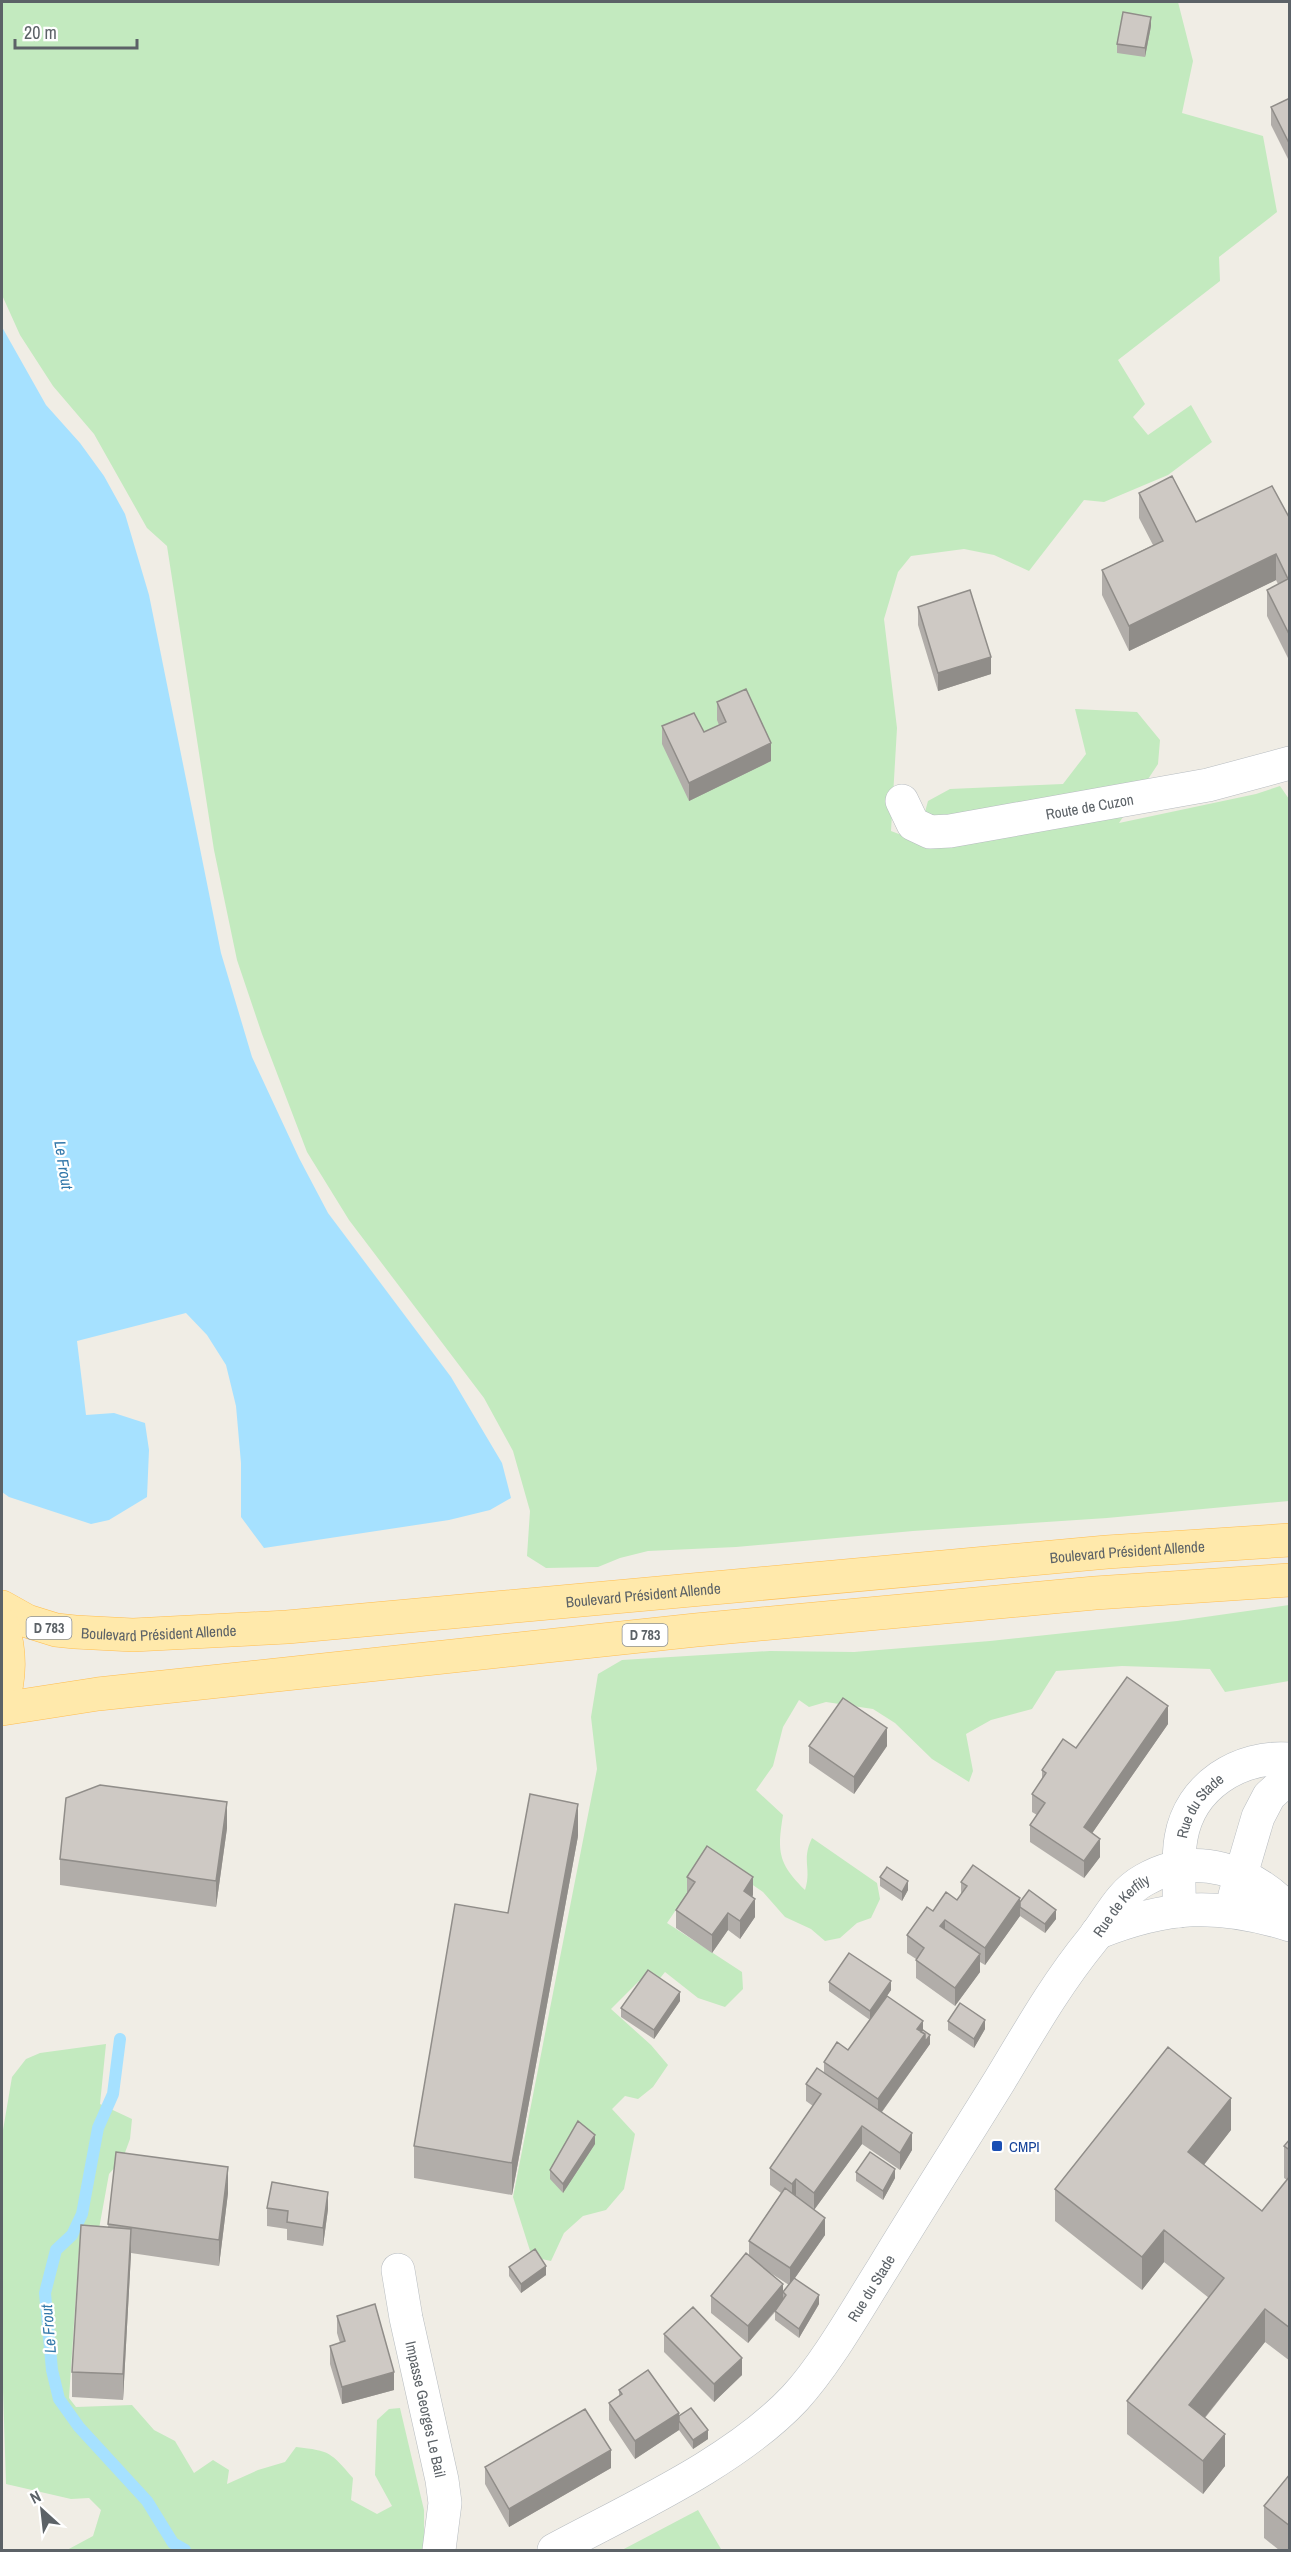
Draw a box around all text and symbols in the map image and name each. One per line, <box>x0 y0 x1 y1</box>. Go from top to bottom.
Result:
scale bar <box>15 12 136 50</box>
text: 20 m <box>24 20 57 45</box>
street label: Route de Cuzon <box>1044 788 1135 824</box>
water label: Le Frout <box>49 1139 79 1191</box>
street label: Boulevard Président Allende <box>1049 1535 1205 1568</box>
street label: Boulevard Président Allende <box>565 1577 722 1612</box>
road number: D 783 <box>26 1617 72 1639</box>
street label: Boulevard Président Allende <box>81 1619 237 1646</box>
road number: D 783 <box>622 1624 668 1646</box>
street label: Rue du Stade <box>1171 1768 1227 1840</box>
street label: Rue de Kerfily <box>1087 1868 1154 1941</box>
place label: CMPI <box>1009 2136 1040 2157</box>
marker: CMPI <box>990 2139 1004 2153</box>
street label: Rue du Stade <box>842 2250 899 2325</box>
water label: Le Frout <box>35 2303 61 2354</box>
street label: Impasse Georges Le Bail <box>401 2339 452 2479</box>
north arrow <box>12 2480 72 2540</box>
text: N <box>26 2485 44 2509</box>

